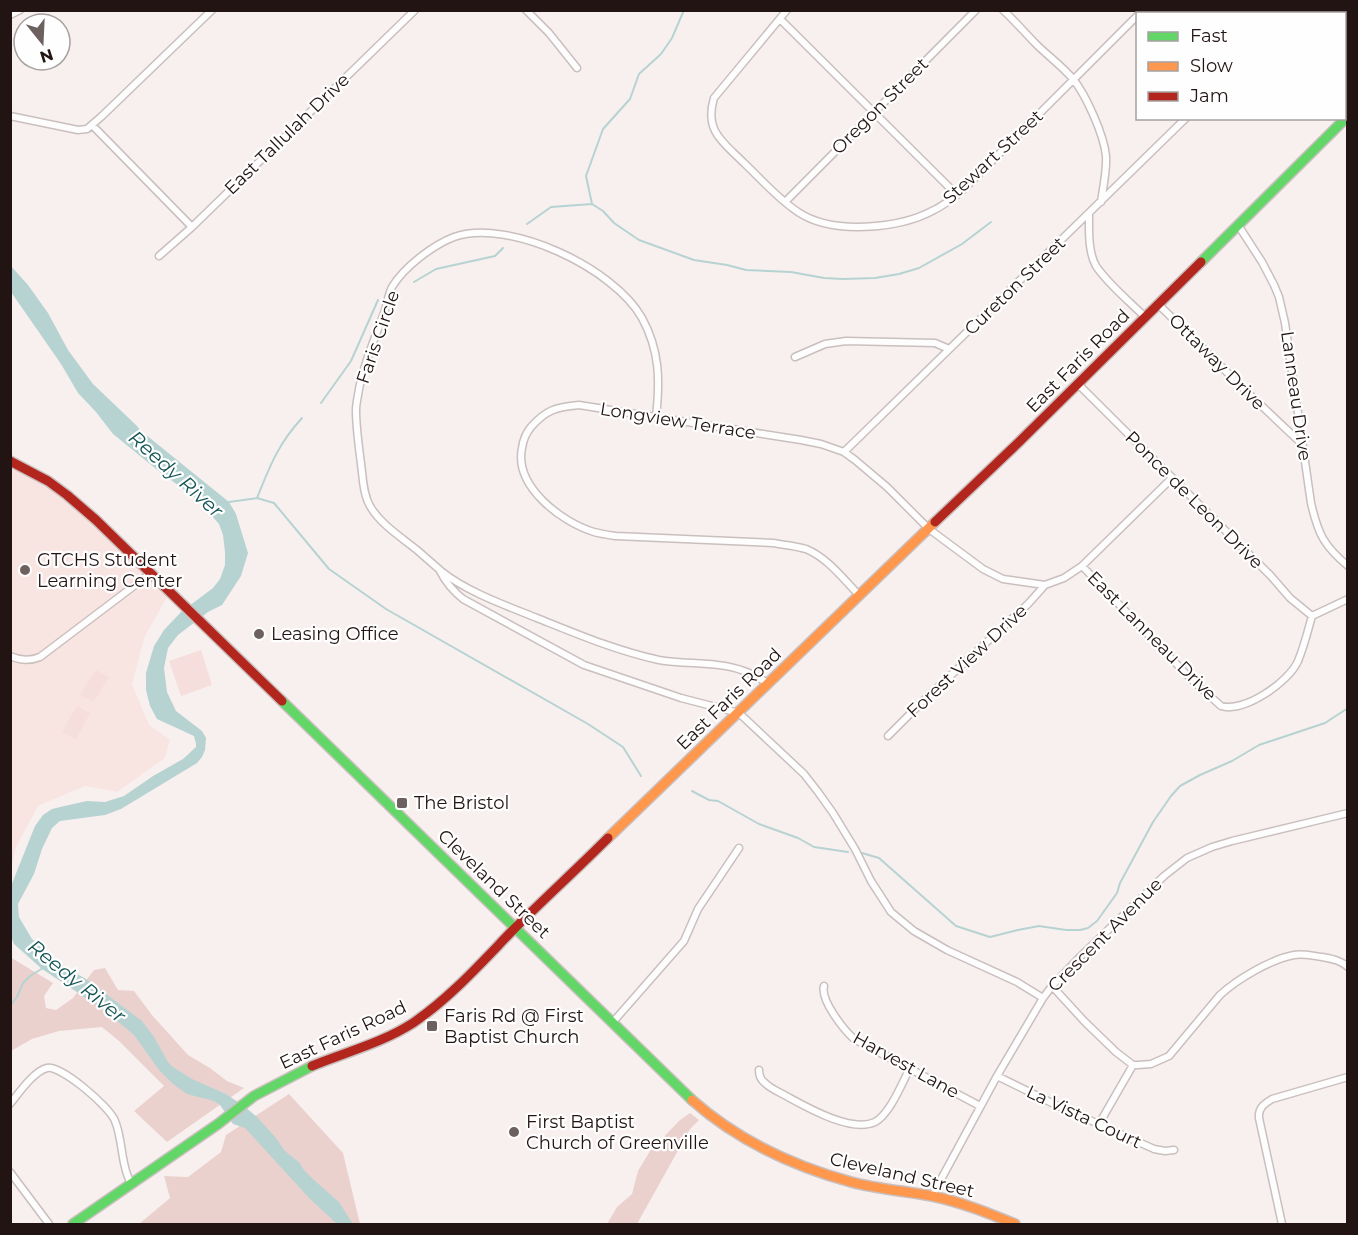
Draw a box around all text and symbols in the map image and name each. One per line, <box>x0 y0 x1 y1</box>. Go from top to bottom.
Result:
north arrow <box>12 12 72 72</box>
legend <box>1136 12 1346 120</box>
text: Fast <box>1190 25 1228 47</box>
text: N <box>37 45 56 67</box>
street label: Oregon Street <box>827 53 933 159</box>
text: Slow <box>1190 55 1233 77</box>
street label: East Tallulah Drive <box>220 69 354 199</box>
text: Jam <box>1189 85 1229 107</box>
street label: Stewart Street <box>938 105 1048 209</box>
street label: Cureton Street <box>960 232 1070 340</box>
street label: Faris Circle <box>352 287 404 387</box>
street label: East Faris Road <box>1022 305 1134 417</box>
street label: Ottaway Drive <box>1164 309 1270 415</box>
street label: Lanneau Drive <box>1276 330 1316 462</box>
street label: Longview Terrace <box>599 398 758 444</box>
water label: Reedy River <box>124 425 229 523</box>
street label: Ponce de Leon Drive <box>1120 426 1268 574</box>
place label: GTCHS Student Learning Center <box>37 549 182 592</box>
marker: GTCHS Student Learning Center <box>18 563 32 577</box>
street label: East Lanneau Drive <box>1083 567 1221 705</box>
street label: Forest View Drive <box>902 600 1032 722</box>
place label: Leasing Office <box>271 623 399 645</box>
marker: Leasing Office <box>252 627 266 641</box>
street label: East Faris Road <box>672 643 786 755</box>
place label: The Bristol <box>414 792 509 814</box>
marker: The Bristol <box>395 796 409 810</box>
street label: Cleveland Street <box>433 825 555 943</box>
street label: Crescent Avenue <box>1043 873 1167 997</box>
water label: Reedy River <box>23 934 131 1028</box>
street label: East Faris Road <box>276 996 410 1074</box>
place label: Faris Rd @ First Baptist Church <box>444 1005 584 1048</box>
marker: Faris Rd @ First Baptist Church <box>425 1019 439 1033</box>
street label: Harvest Lane <box>849 1027 963 1103</box>
street label: La Vista Court <box>1023 1081 1145 1153</box>
place label: First Baptist Church of Greenville <box>526 1111 709 1154</box>
marker: First Baptist Church of Greenville <box>507 1125 521 1139</box>
street label: Cleveland Street <box>828 1148 976 1202</box>

